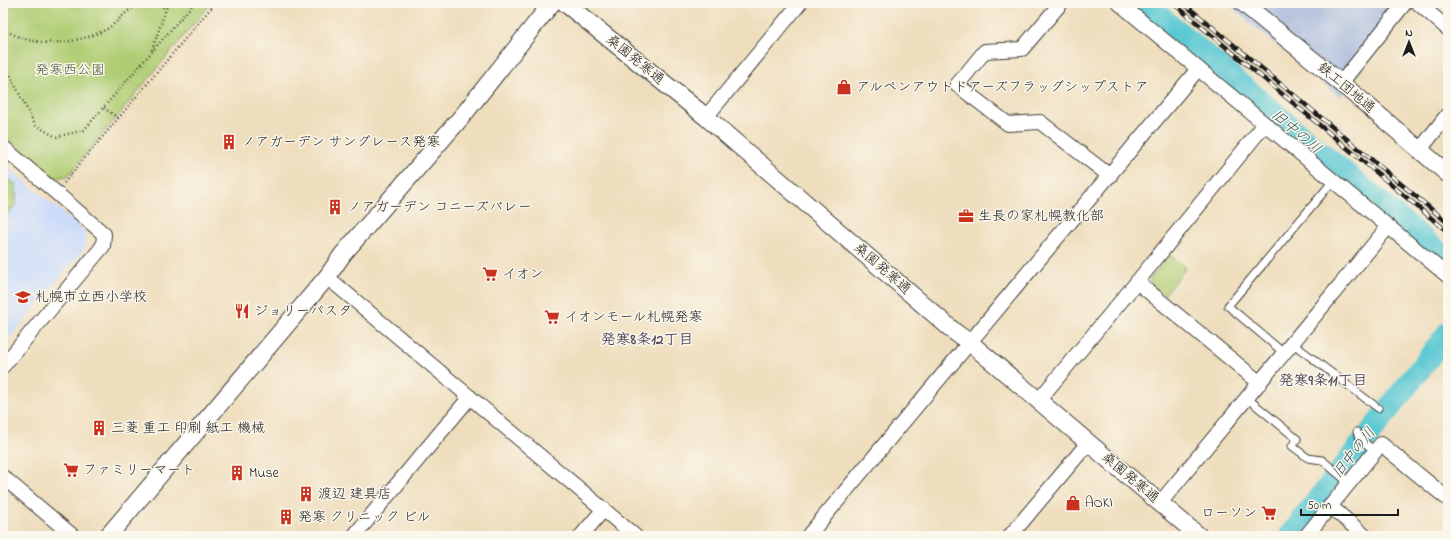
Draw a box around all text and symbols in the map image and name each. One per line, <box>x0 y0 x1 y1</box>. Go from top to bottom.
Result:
north arrow <box>1389 22 1429 62</box>
text: N <box>1405 25 1413 41</box>
street label: 桑園発寒通 <box>601 30 669 90</box>
street label: 鉄工団地通 <box>1312 57 1380 119</box>
park label: 発寒西公園 <box>35 60 105 81</box>
place label: アルペンアウトドアーズフラッグシップストア <box>856 77 1149 98</box>
shop icon: アルペンアウトドアーズフラッグシップストア <box>835 78 853 96</box>
water label: 旧中の川 <box>1266 104 1326 160</box>
place label: ノアガーデン サングレース発寒 <box>241 132 440 153</box>
building icon: ノアガーデン サングレース発寒 <box>220 133 238 151</box>
place label: ノアガーデン コニーズバレー <box>347 197 532 218</box>
building icon: ノアガーデン コニーズバレー <box>326 198 344 216</box>
place label: 生長の家札幌教化部 <box>978 206 1104 227</box>
office icon: 生長の家札幌教化部 <box>957 207 975 225</box>
street label: 桑園発寒通 <box>849 238 915 300</box>
place label: イオン <box>502 264 543 285</box>
supermarket icon: イオン <box>481 265 499 283</box>
place label: 札幌市立西小学校 <box>35 287 147 308</box>
school or university icon: 札幌市立西小学校 <box>14 288 32 306</box>
place label: ジョリーパスタ <box>254 301 352 322</box>
restaurant icon: ジョリーパスタ <box>233 302 251 320</box>
place label: イオンモール札幌発寒 <box>564 307 703 328</box>
supermarket icon: イオンモール札幌発寒 <box>543 308 561 326</box>
district label: 発寒8条12丁目 <box>601 329 693 351</box>
district label: 発寒9条11丁目 <box>1278 370 1368 392</box>
place label: 三菱 重工 印刷 紙工 機械 <box>111 418 265 439</box>
building icon: 三菱 重工 印刷 紙工 機械 <box>90 419 108 437</box>
water label: 旧中の川 <box>1327 423 1381 483</box>
street label: 桑園発寒通 <box>1096 447 1164 509</box>
place label: ファミリーマート <box>83 460 195 481</box>
supermarket icon: ファミリーマート <box>62 461 80 479</box>
place label: Muse <box>249 463 280 484</box>
building icon: Muse <box>228 464 246 482</box>
place label: 渡辺 建具店 <box>318 484 392 505</box>
building icon: 渡辺 建具店 <box>297 485 315 503</box>
scale bar <box>1301 491 1398 517</box>
place label: AOKI <box>1085 493 1113 514</box>
shop icon: AOKI <box>1064 494 1082 512</box>
text: 50 m <box>1307 497 1331 515</box>
place label: ローソン <box>1201 503 1257 524</box>
supermarket icon: ローソン <box>1260 504 1278 522</box>
place label: 発寒 クリニック ビル <box>298 507 431 528</box>
building icon: 発寒 クリニック ビル <box>277 508 295 526</box>

